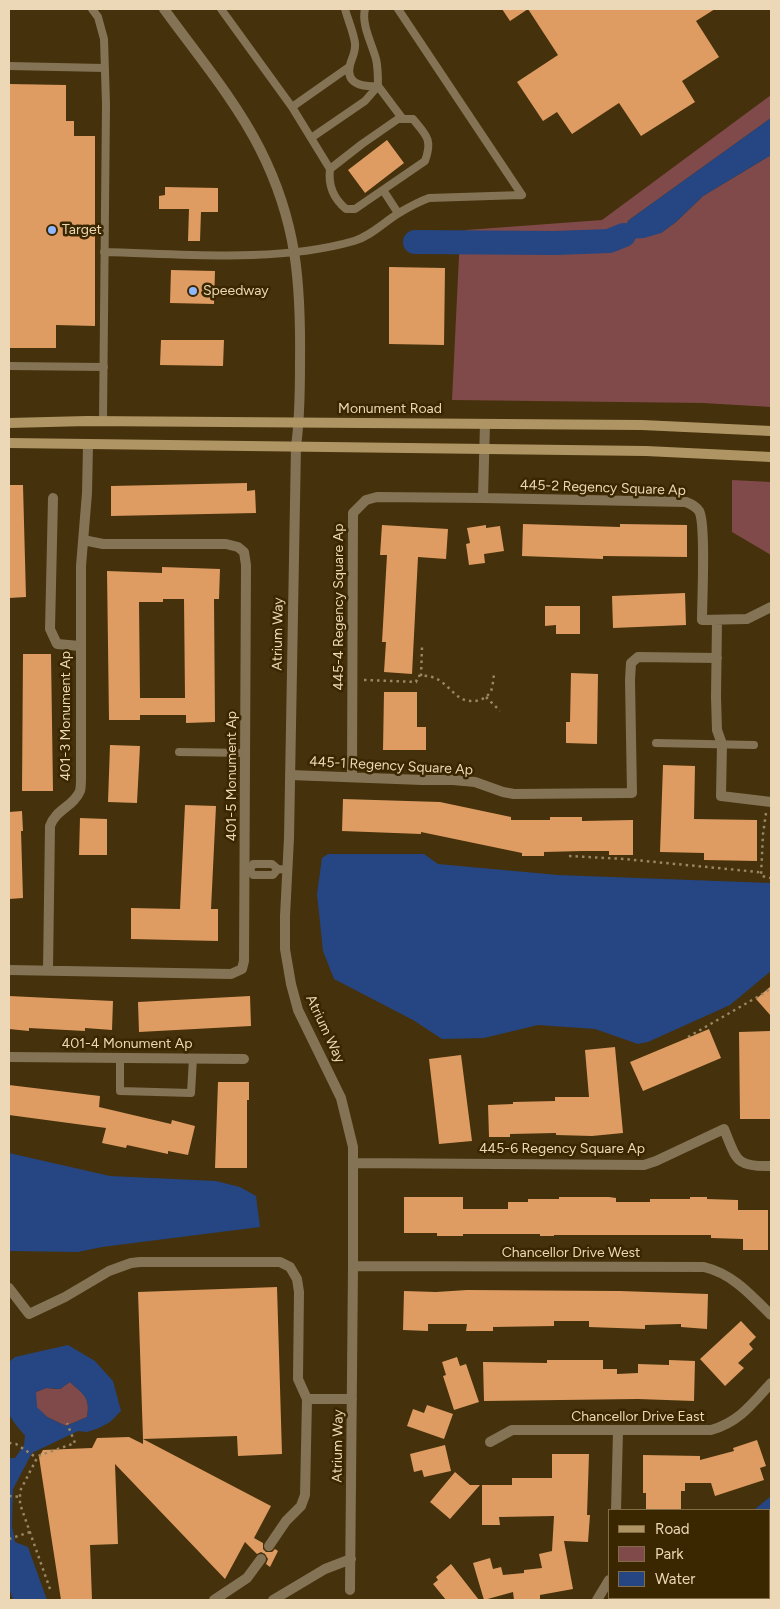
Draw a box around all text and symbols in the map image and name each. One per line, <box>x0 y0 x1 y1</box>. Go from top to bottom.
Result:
place label: Target <box>62 222 102 238</box>
marker: Target <box>46 224 58 236</box>
place label: Speedway <box>203 283 269 299</box>
marker: Speedway <box>187 285 199 297</box>
street label: Monument Road <box>338 401 442 417</box>
street label: 445-2 Regency Square Ap <box>520 477 686 499</box>
street label: 445-4 Regency Square Ap <box>331 524 347 690</box>
street label: Atrium Way <box>269 597 287 671</box>
street label: 401-3 Monument Ap <box>58 651 74 781</box>
street label: 401-5 Monument Ap <box>224 711 240 841</box>
street label: 445-1 Regency Square Ap <box>309 753 473 779</box>
street label: Atrium Way <box>302 992 348 1066</box>
street label: 401-4 Monument Ap <box>62 1036 192 1052</box>
street label: 445-6 Regency Square Ap <box>479 1141 645 1157</box>
street label: Chancellor Drive West <box>502 1245 640 1261</box>
street label: Atrium Way <box>329 1409 347 1483</box>
street label: Chancellor Drive East <box>571 1409 705 1425</box>
legend <box>608 1509 770 1599</box>
text: Road <box>655 1520 690 1538</box>
text: Park <box>655 1545 684 1563</box>
text: Water <box>655 1570 695 1588</box>

